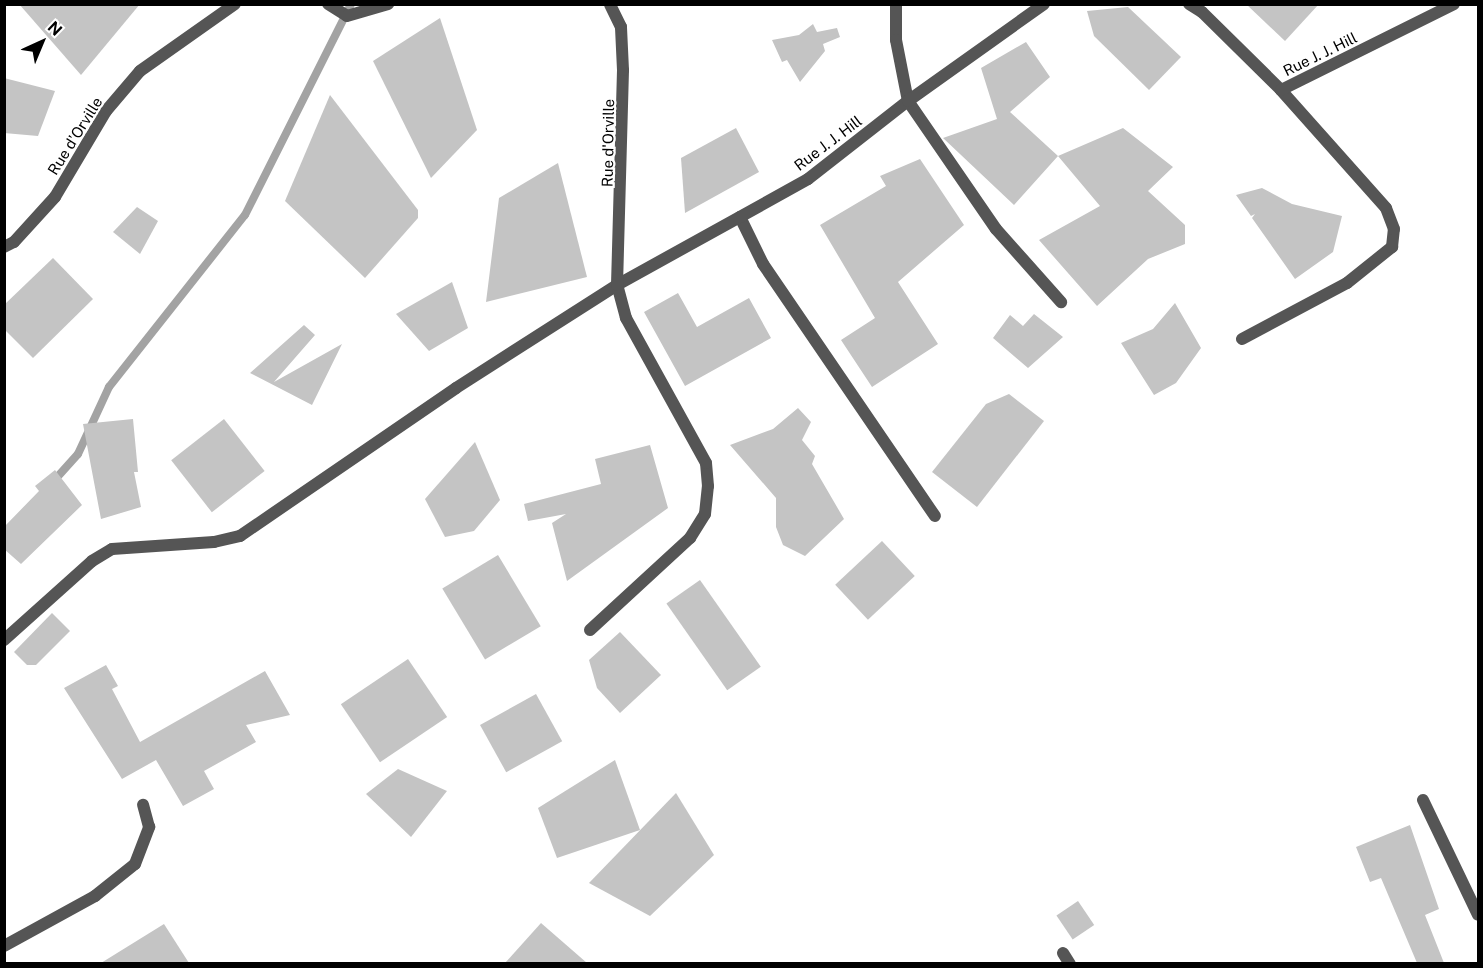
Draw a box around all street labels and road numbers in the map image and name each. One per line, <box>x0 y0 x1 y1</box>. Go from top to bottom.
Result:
street label: Rue J. J. Hill <box>1280 28 1360 80</box>
street label: Rue d'Orville <box>44 94 106 178</box>
street label: Rue d'Orville <box>598 98 618 188</box>
street label: Rue J. J. Hill <box>791 112 865 174</box>

